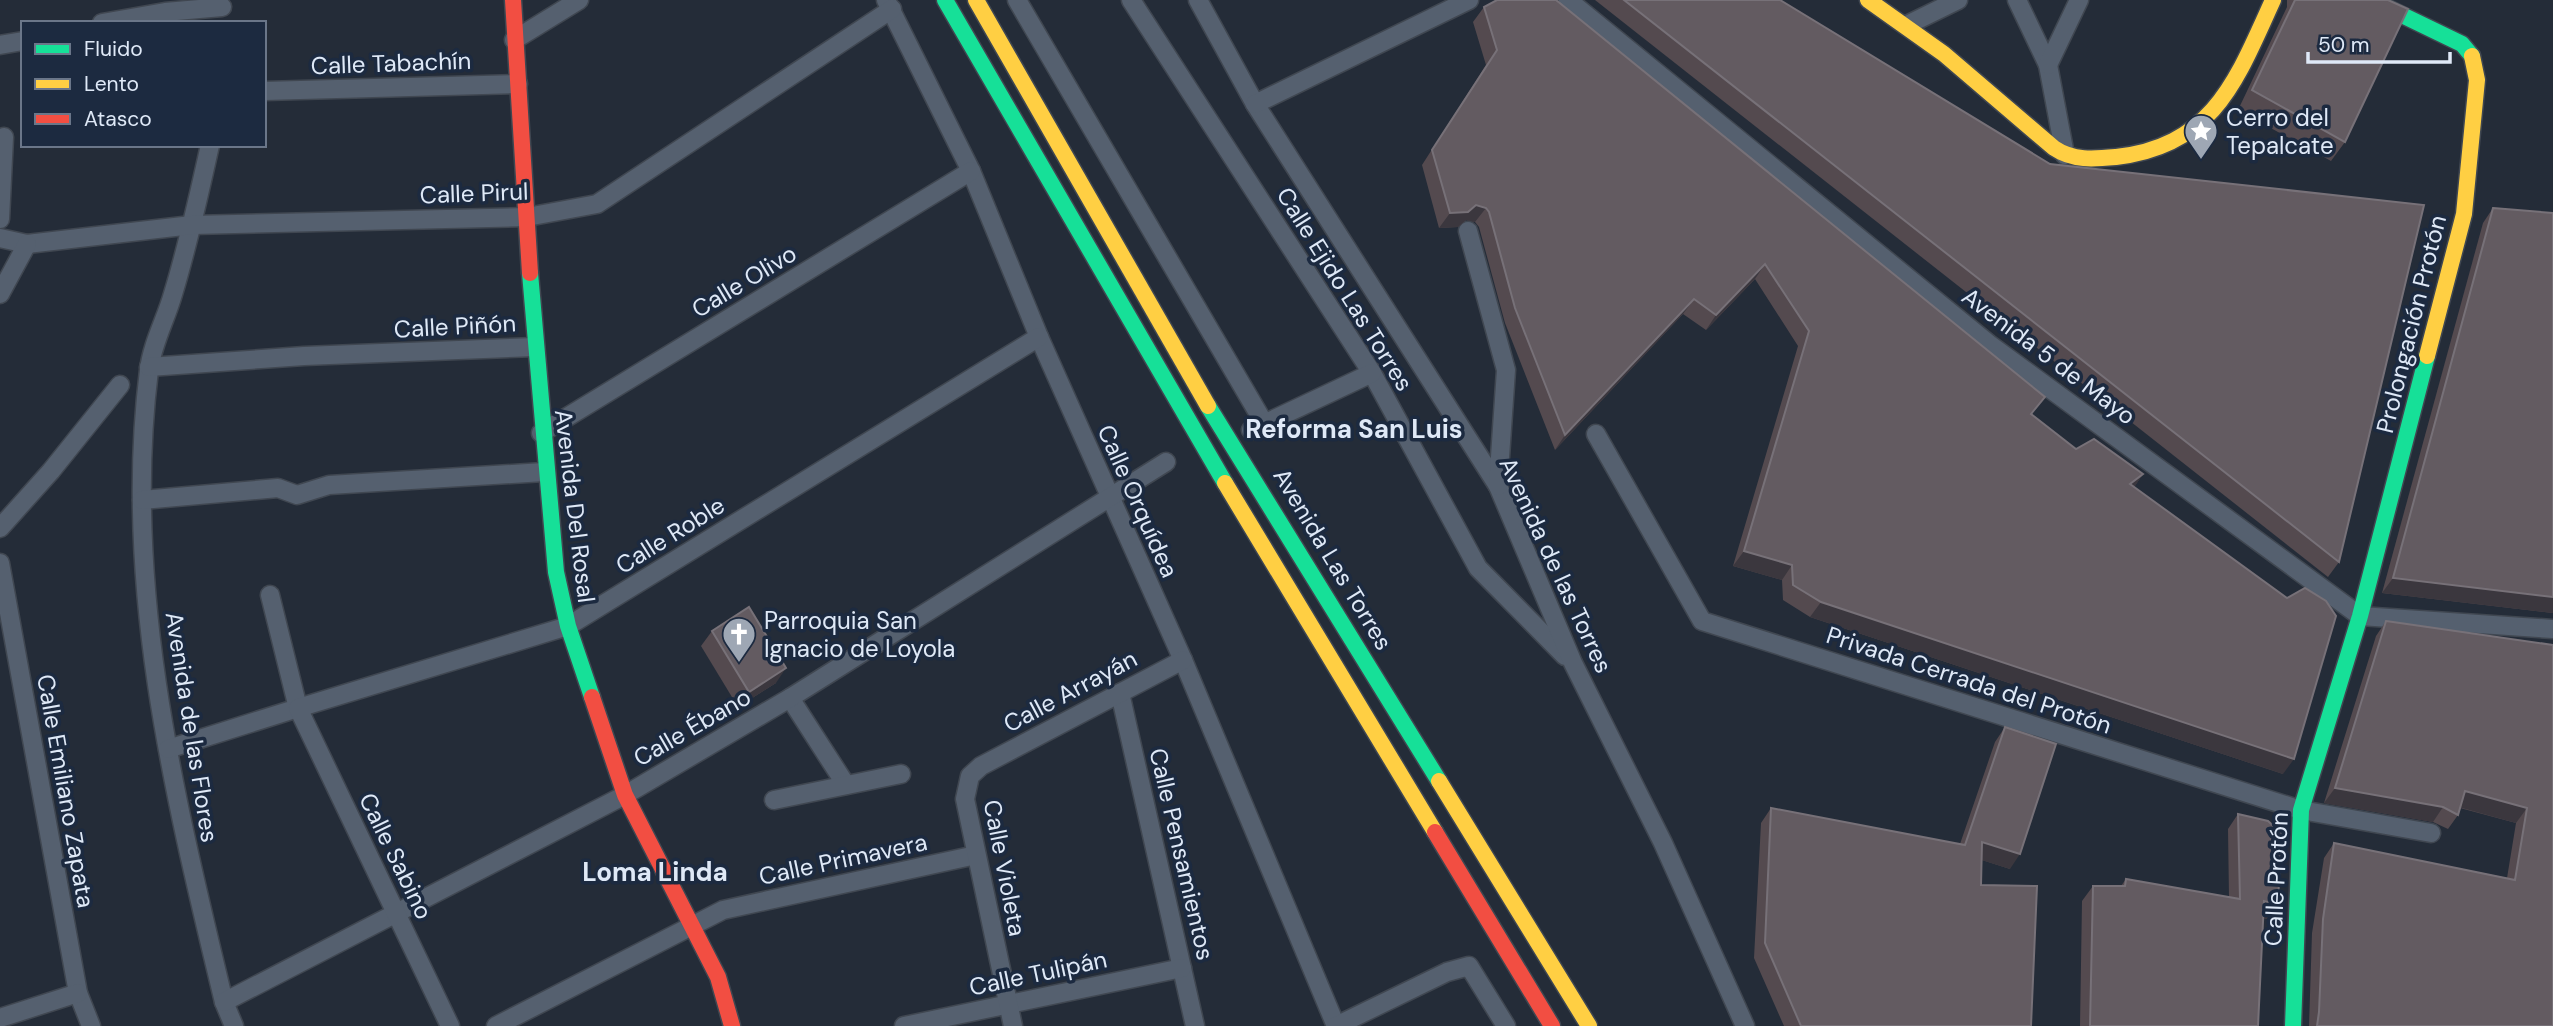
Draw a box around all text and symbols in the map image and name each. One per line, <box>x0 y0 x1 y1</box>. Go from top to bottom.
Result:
legend <box>21 21 266 147</box>
scale bar <box>2308 21 2450 65</box>
text: 50 m <box>2318 31 2369 59</box>
text: Fluido <box>84 35 143 63</box>
street label: Calle Tabachín <box>310 45 472 81</box>
text: Lento <box>84 70 139 98</box>
place label: Cerro del Tepalcate <box>2226 102 2334 161</box>
text: Atasco <box>84 105 152 133</box>
place icon: Cerro del Tepalcate <box>2182 112 2220 161</box>
street label: Calle Pirul <box>419 176 529 210</box>
street label: Calle Ejido Las Torres <box>1270 181 1420 397</box>
street label: Prolongación Protón <box>2369 212 2453 436</box>
street label: Calle Olivo <box>686 238 802 324</box>
street label: Avenida 5 de Mayo <box>1956 280 2142 432</box>
street label: Calle Piñón <box>393 307 517 345</box>
street label: Avenida Del Rosal <box>548 408 602 604</box>
district label: Reforma San Luis <box>1245 412 1463 446</box>
street label: Calle Orquídea <box>1091 420 1185 582</box>
street label: Avenida de las Torres <box>1492 452 1620 678</box>
street label: Avenida Las Torres <box>1266 462 1400 656</box>
street label: Calle Roble <box>610 489 730 581</box>
place label: Parroquia San Ignacio de Loyola <box>764 605 955 664</box>
street label: Avenida de las Flores <box>158 610 226 844</box>
church icon: Parroquia San Ignacio de Loyola <box>720 615 758 664</box>
street label: Privada Cerrada del Protón <box>1823 619 2115 741</box>
street label: Calle Arrayán <box>998 643 1142 739</box>
street label: Calle Emiliano Zapata <box>30 672 102 910</box>
street label: Calle Ébano <box>628 681 756 773</box>
street label: Calle Pensamientos <box>1143 745 1221 963</box>
street label: Calle Sabino <box>352 788 440 924</box>
street label: Calle Violeta <box>977 797 1033 939</box>
street label: Calle Protón <box>2257 811 2295 947</box>
street label: Calle Primavera <box>756 826 930 892</box>
district label: Loma Linda <box>582 855 728 889</box>
street label: Calle Tulipán <box>966 943 1110 1003</box>

